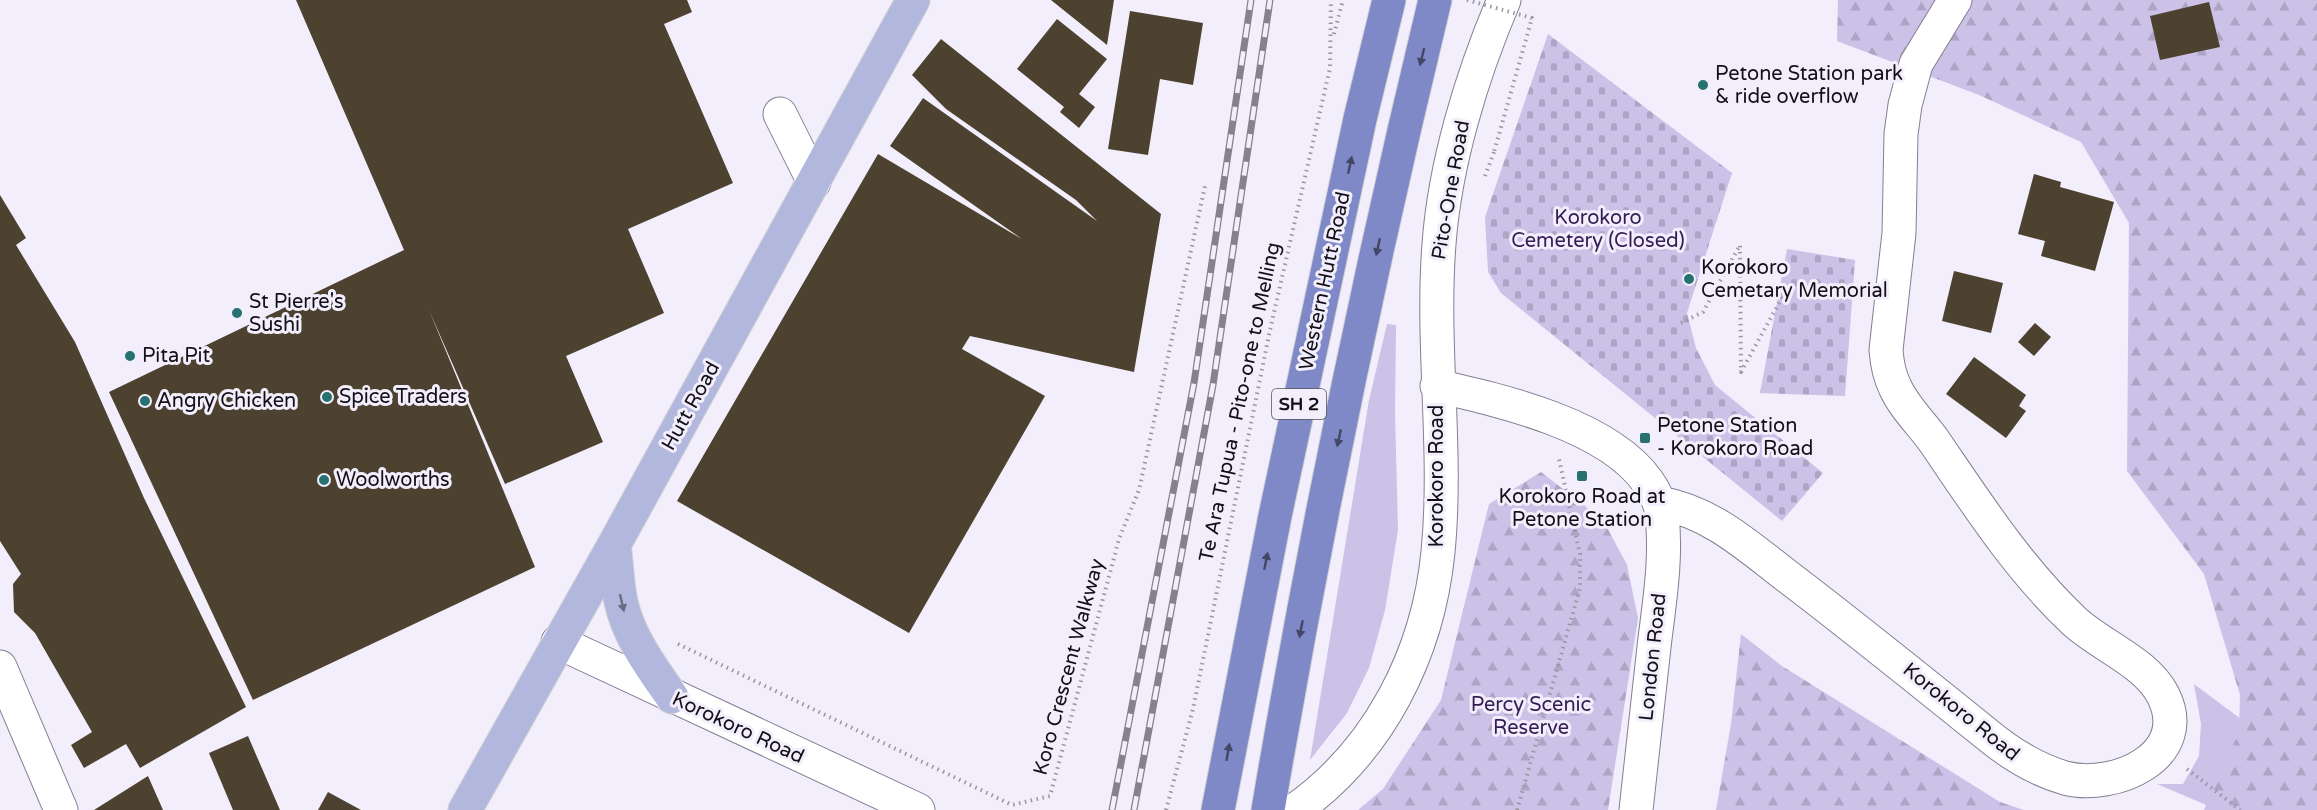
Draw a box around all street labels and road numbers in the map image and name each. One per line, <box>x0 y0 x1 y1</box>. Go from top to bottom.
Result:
street label: Pito-One Road <box>1427 118 1475 262</box>
street label: Western Hutt Road <box>1294 190 1356 372</box>
street label: Te Ara Tupua - Pito-one to Melling <box>1194 240 1286 564</box>
street label: Hutt Road <box>657 357 725 455</box>
road number: SH 2 <box>1272 389 1326 419</box>
street label: Korokoro Road <box>1425 405 1449 547</box>
street label: Koro Crescent Walkway <box>1029 556 1110 778</box>
street label: London Road <box>1634 592 1672 722</box>
street label: Korokoro Road <box>1898 658 2024 766</box>
street label: Korokoro Road <box>668 687 808 769</box>

